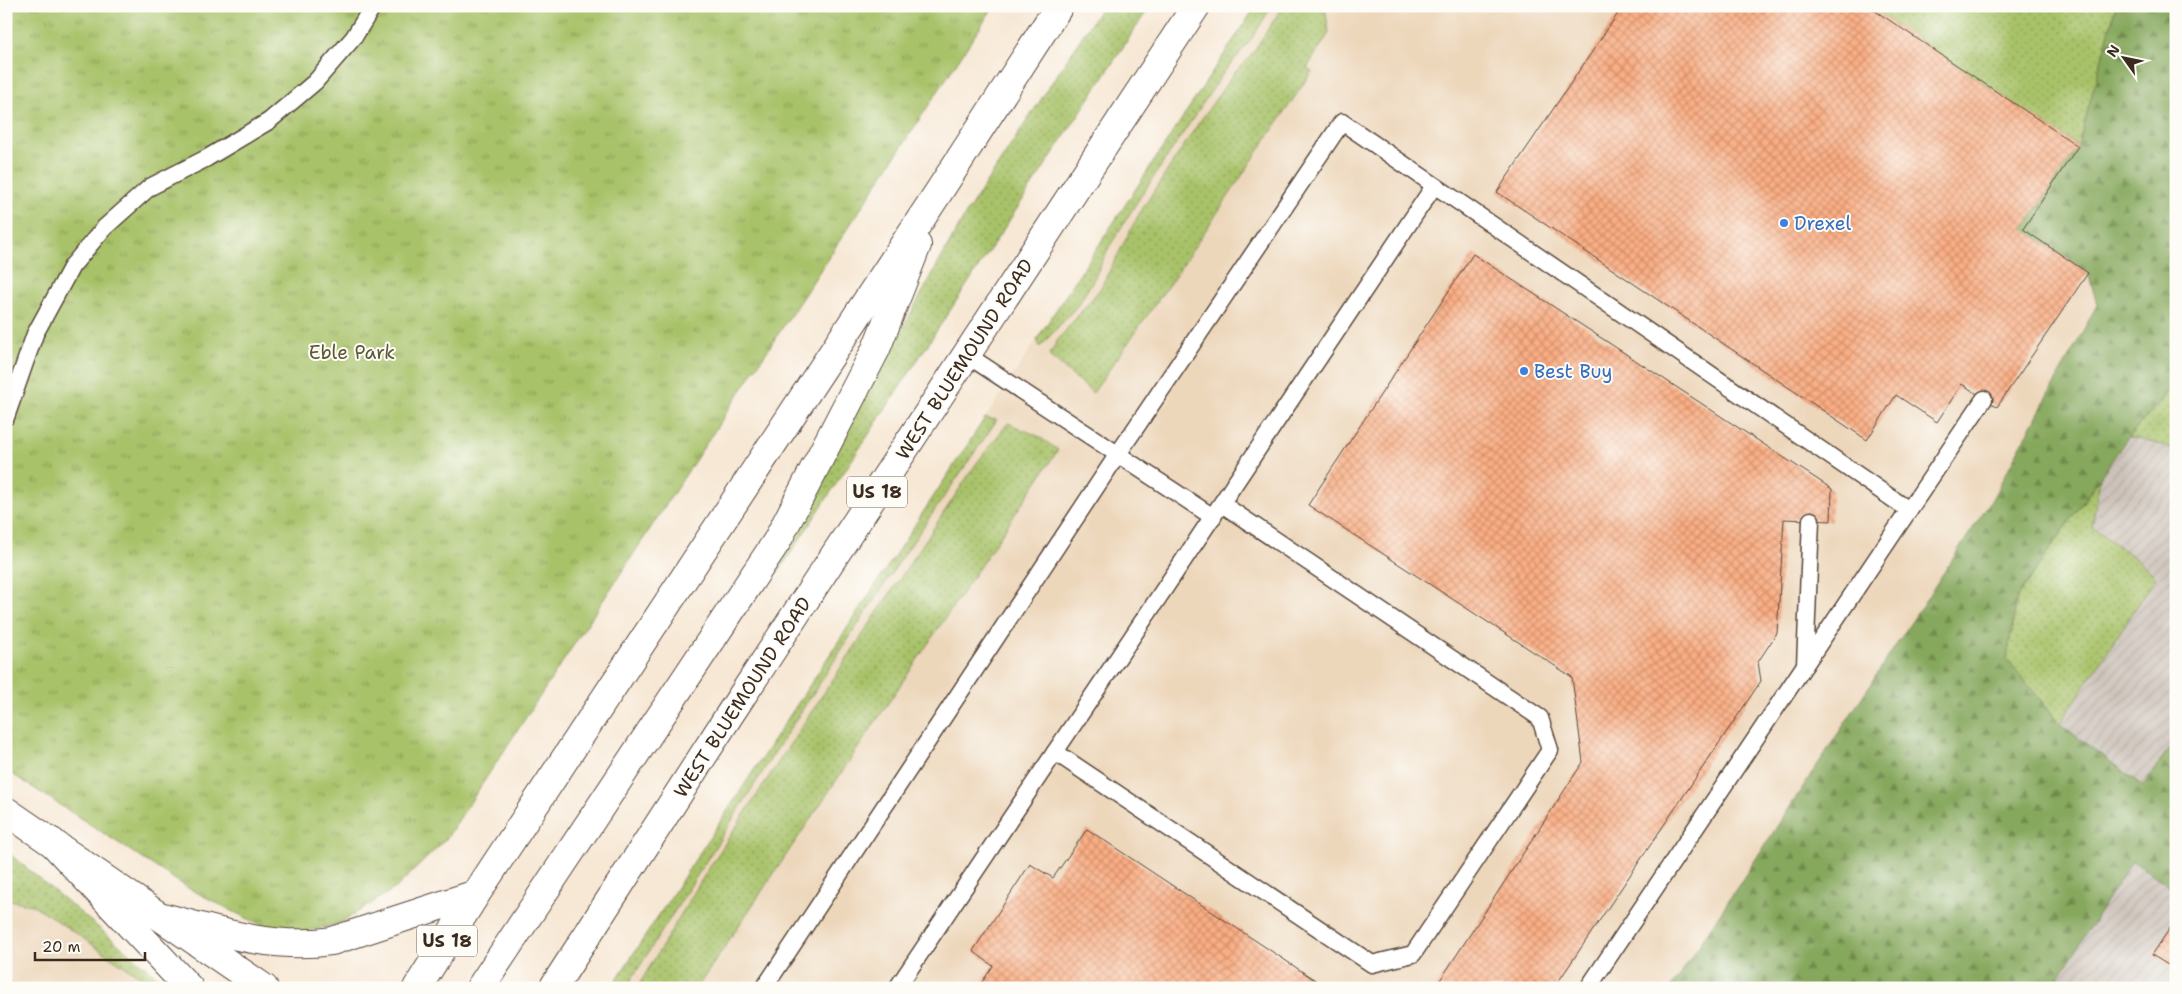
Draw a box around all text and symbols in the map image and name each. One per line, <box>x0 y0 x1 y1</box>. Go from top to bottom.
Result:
north arrow <box>2100 32 2150 82</box>
text: N <box>2103 41 2124 60</box>
place label: Drexel <box>1794 211 1851 236</box>
marker: Drexel <box>1778 217 1790 229</box>
street label: WEST BLUEMOUND ROAD <box>890 254 1039 465</box>
park label: Eble Park <box>309 340 395 365</box>
place label: Best Buy <box>1534 359 1612 384</box>
marker: Best Buy <box>1518 365 1530 377</box>
road number: US 18 <box>847 477 907 508</box>
street label: WEST BLUEMOUND ROAD <box>668 592 817 803</box>
road number: US 18 <box>417 926 477 956</box>
scale bar <box>35 929 145 961</box>
text: 20 m <box>42 937 81 957</box>

